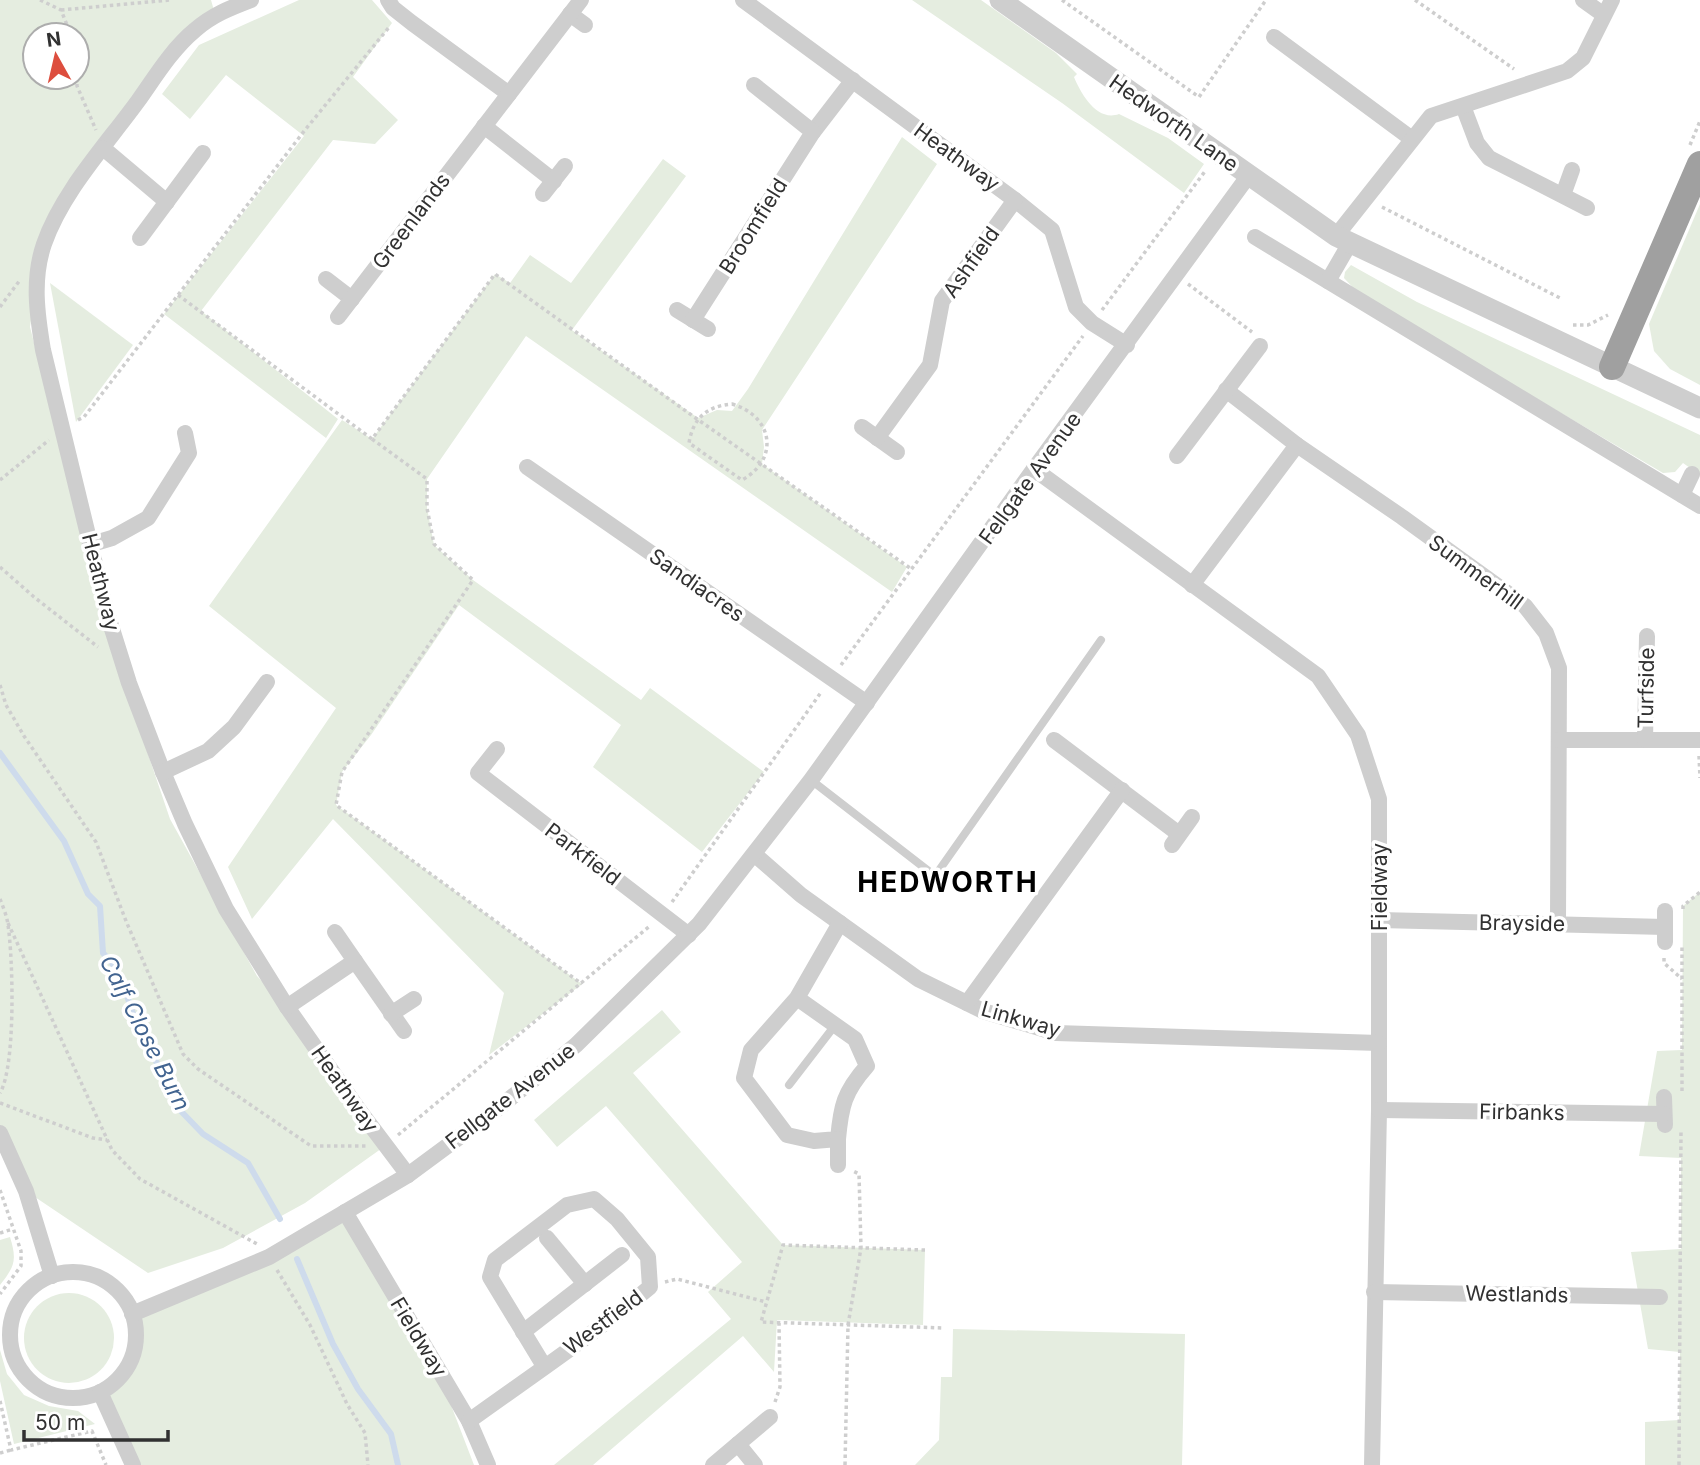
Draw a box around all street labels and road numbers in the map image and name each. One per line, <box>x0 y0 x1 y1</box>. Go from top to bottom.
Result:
street label: Hedworth Lane <box>1105 69 1243 177</box>
street label: Heathway <box>909 118 1005 197</box>
street label: Greenlands <box>367 168 455 274</box>
street label: Broomfield <box>714 174 792 278</box>
street label: Ashfield <box>938 222 1004 302</box>
street label: Fellgate Avenue <box>974 407 1086 549</box>
street label: Summerhill <box>1424 529 1528 615</box>
street label: Heathway <box>77 531 125 634</box>
street label: Sandiacres <box>645 543 749 627</box>
street label: Turfside <box>1633 647 1659 729</box>
street label: Parkfield <box>540 818 626 890</box>
street label: Fieldway <box>1367 843 1392 931</box>
street label: Brayside <box>1479 910 1565 936</box>
street label: Linkway <box>978 996 1064 1042</box>
street label: Fellgate Avenue <box>440 1038 580 1154</box>
street label: Heathway <box>306 1041 384 1137</box>
street label: Firbanks <box>1479 1099 1565 1125</box>
street label: Westlands <box>1465 1281 1569 1307</box>
street label: Westfield <box>559 1284 647 1360</box>
street label: Fieldway <box>386 1293 453 1381</box>

